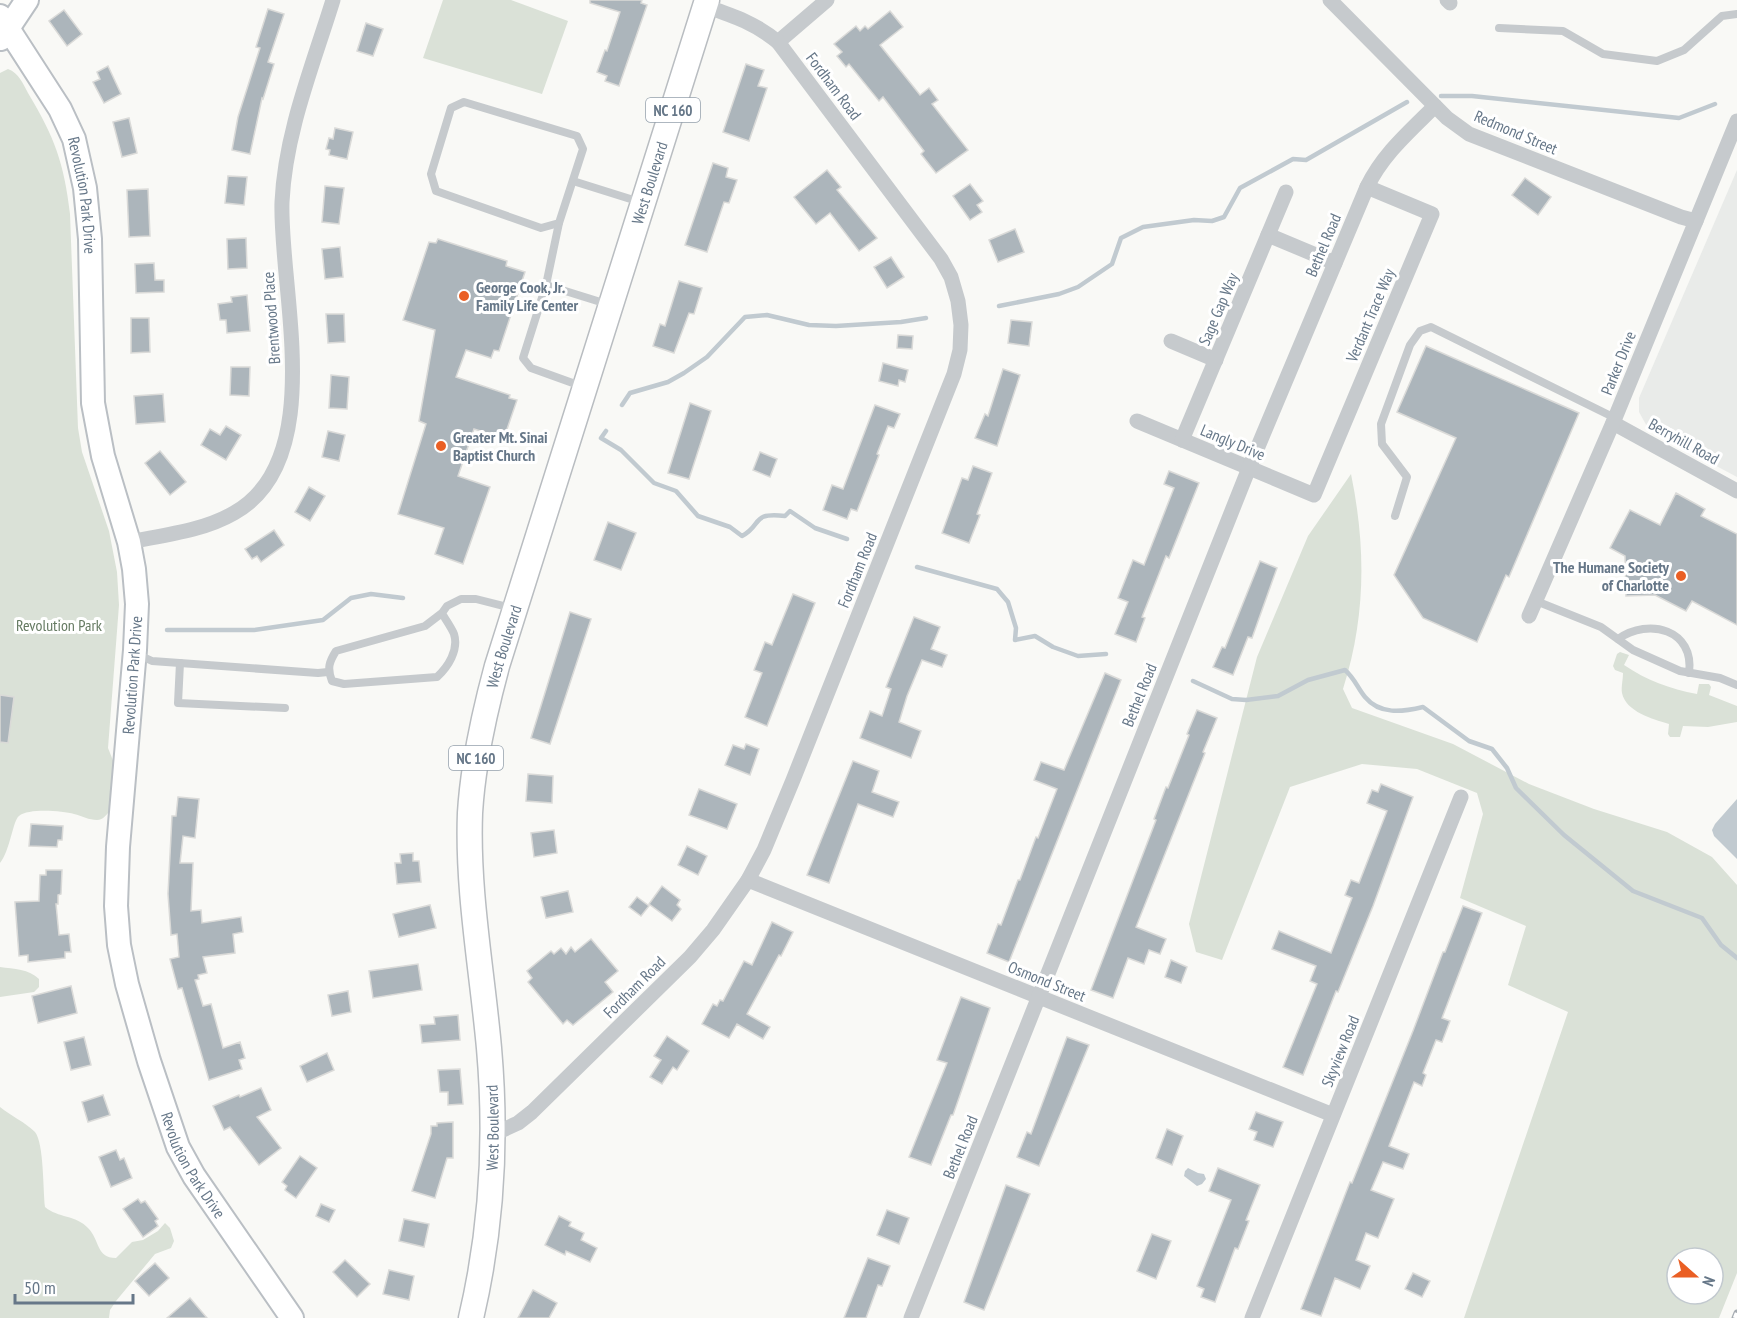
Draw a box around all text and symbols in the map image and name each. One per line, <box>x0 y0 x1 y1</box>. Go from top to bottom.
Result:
street label: Fordham Road <box>802 48 866 124</box>
road number: NC 160 <box>646 98 700 122</box>
street label: Redmond Street <box>1471 106 1561 159</box>
street label: Revolution Park Drive <box>64 135 100 254</box>
street label: West Boulevard <box>627 139 672 227</box>
street label: Bethel Road <box>1301 210 1345 280</box>
street label: Verdant Trace Way <box>1341 265 1399 366</box>
street label: Sage Gap Way <box>1194 270 1242 348</box>
street label: Brentwood Place <box>258 271 284 365</box>
place label: George Cook, Jr. Family Life Center <box>476 277 579 315</box>
marker: George Cook, Jr. Family Life Center <box>457 289 471 303</box>
street label: Parker Drive <box>1596 328 1640 398</box>
street label: Berryhill Road <box>1645 413 1723 469</box>
street label: Langly Drive <box>1198 419 1268 465</box>
place label: Greater Mt. Sinai Baptist Church <box>453 427 548 465</box>
marker: Greater Mt. Sinai Baptist Church <box>434 439 448 453</box>
street label: Fordham Road <box>833 529 881 611</box>
place label: The Humane Society of Charlotte <box>1553 557 1670 595</box>
marker: The Humane Society of Charlotte <box>1674 569 1688 583</box>
street label: West Boulevard <box>482 603 526 690</box>
park label: Revolution Park <box>16 615 103 635</box>
street label: Revolution Park Drive <box>118 615 146 735</box>
street label: Bethel Road <box>1117 660 1161 730</box>
road number: NC 160 <box>449 746 503 770</box>
street label: Fordham Road <box>599 952 669 1022</box>
street label: Osmond Street <box>1005 956 1089 1006</box>
street label: Skyview Road <box>1317 1012 1363 1090</box>
street label: West Boulevard <box>482 1084 503 1171</box>
street label: Revolution Park Drive <box>157 1109 230 1222</box>
street label: Bethel Road <box>938 1112 982 1182</box>
north arrow <box>1665 1246 1725 1306</box>
scale bar <box>15 1267 134 1305</box>
text: N <box>1698 1274 1720 1289</box>
text: 50 m <box>24 1276 56 1299</box>

